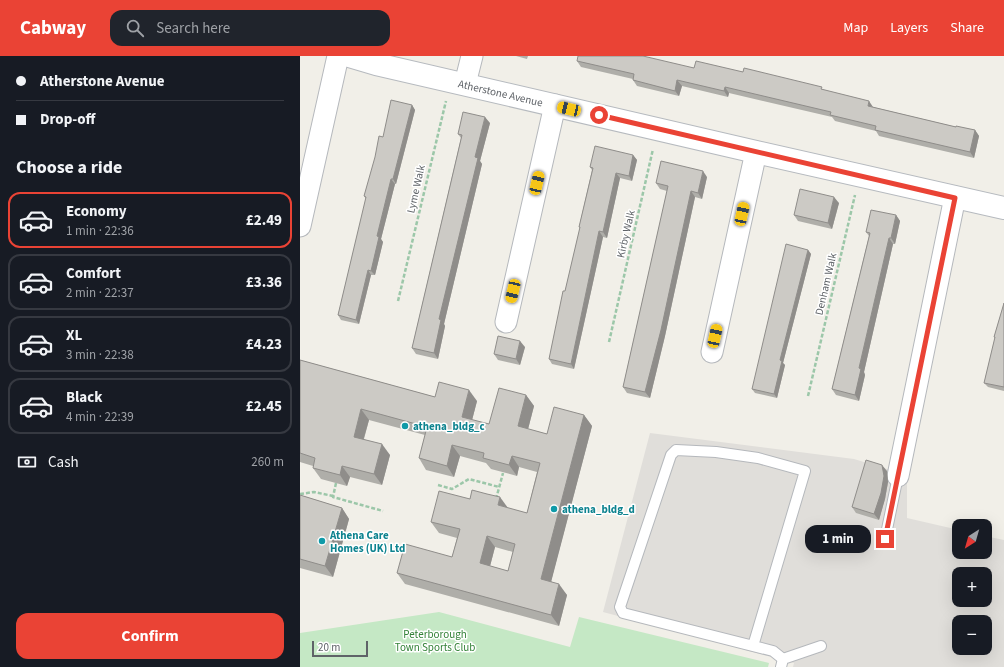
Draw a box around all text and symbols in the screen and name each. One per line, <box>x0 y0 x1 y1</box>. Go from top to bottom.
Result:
search box <box>110 10 390 46</box>
text: Cabway <box>20 15 86 42</box>
icon: search <box>124 17 146 39</box>
text: Search here <box>156 18 230 39</box>
text: Map <box>843 18 868 38</box>
text: Layers <box>890 18 928 38</box>
text: Share <box>950 18 984 38</box>
text: Atherstone Avenue <box>40 71 164 92</box>
street label: Atherstone Avenue <box>457 76 545 110</box>
car <box>556 100 582 118</box>
route start <box>590 106 608 124</box>
text: Drop-off <box>40 109 95 130</box>
text: Choose a ride <box>16 155 122 180</box>
street label: Lyme Walk <box>403 163 429 215</box>
car <box>528 170 546 196</box>
text: Economy <box>66 201 127 222</box>
car <box>734 201 750 227</box>
icon: car <box>18 202 54 238</box>
street label: Kirby Walk <box>613 208 639 259</box>
text: £2.49 <box>246 210 282 231</box>
text: 1 min · 22:36 <box>66 222 134 240</box>
street label: Denham Walk <box>812 251 841 317</box>
text: Comfort <box>66 263 121 284</box>
icon: car <box>18 264 54 300</box>
text: £3.36 <box>246 272 282 293</box>
car <box>504 278 522 304</box>
text: 2 min · 22:37 <box>66 284 134 302</box>
car <box>707 323 723 349</box>
text: XL <box>66 325 82 346</box>
icon: car <box>18 326 54 362</box>
text: £4.23 <box>246 334 282 355</box>
text: 3 min · 22:38 <box>66 346 134 364</box>
text: Black <box>66 387 103 408</box>
icon: car <box>18 388 54 424</box>
text: £2.45 <box>246 396 282 417</box>
text: 4 min · 22:39 <box>66 408 134 426</box>
place label: athena_bldg_c <box>413 419 485 434</box>
marker: athena_bldg_c <box>400 421 410 431</box>
icon: cash <box>16 451 38 473</box>
text: Cash <box>48 452 79 473</box>
text: 260 m <box>251 453 284 471</box>
place label: athena_bldg_d <box>562 502 635 517</box>
marker: athena_bldg_d <box>549 504 559 514</box>
north arrow <box>952 519 992 559</box>
map controls <box>952 519 992 655</box>
callout: 1 min <box>805 525 871 553</box>
place label: Athena Care Homes (UK) Ltd <box>329 528 405 556</box>
text: 1 min <box>822 530 854 548</box>
route end <box>876 530 894 548</box>
marker: Athena Care Homes (UK) Ltd <box>317 536 327 546</box>
button: + <box>952 567 992 607</box>
button: Confirm <box>16 613 284 659</box>
button: − <box>952 615 992 655</box>
park label: Peterborough Town Sports Club <box>395 627 475 655</box>
scale bar <box>312 639 368 658</box>
text: 20 m <box>318 640 340 655</box>

